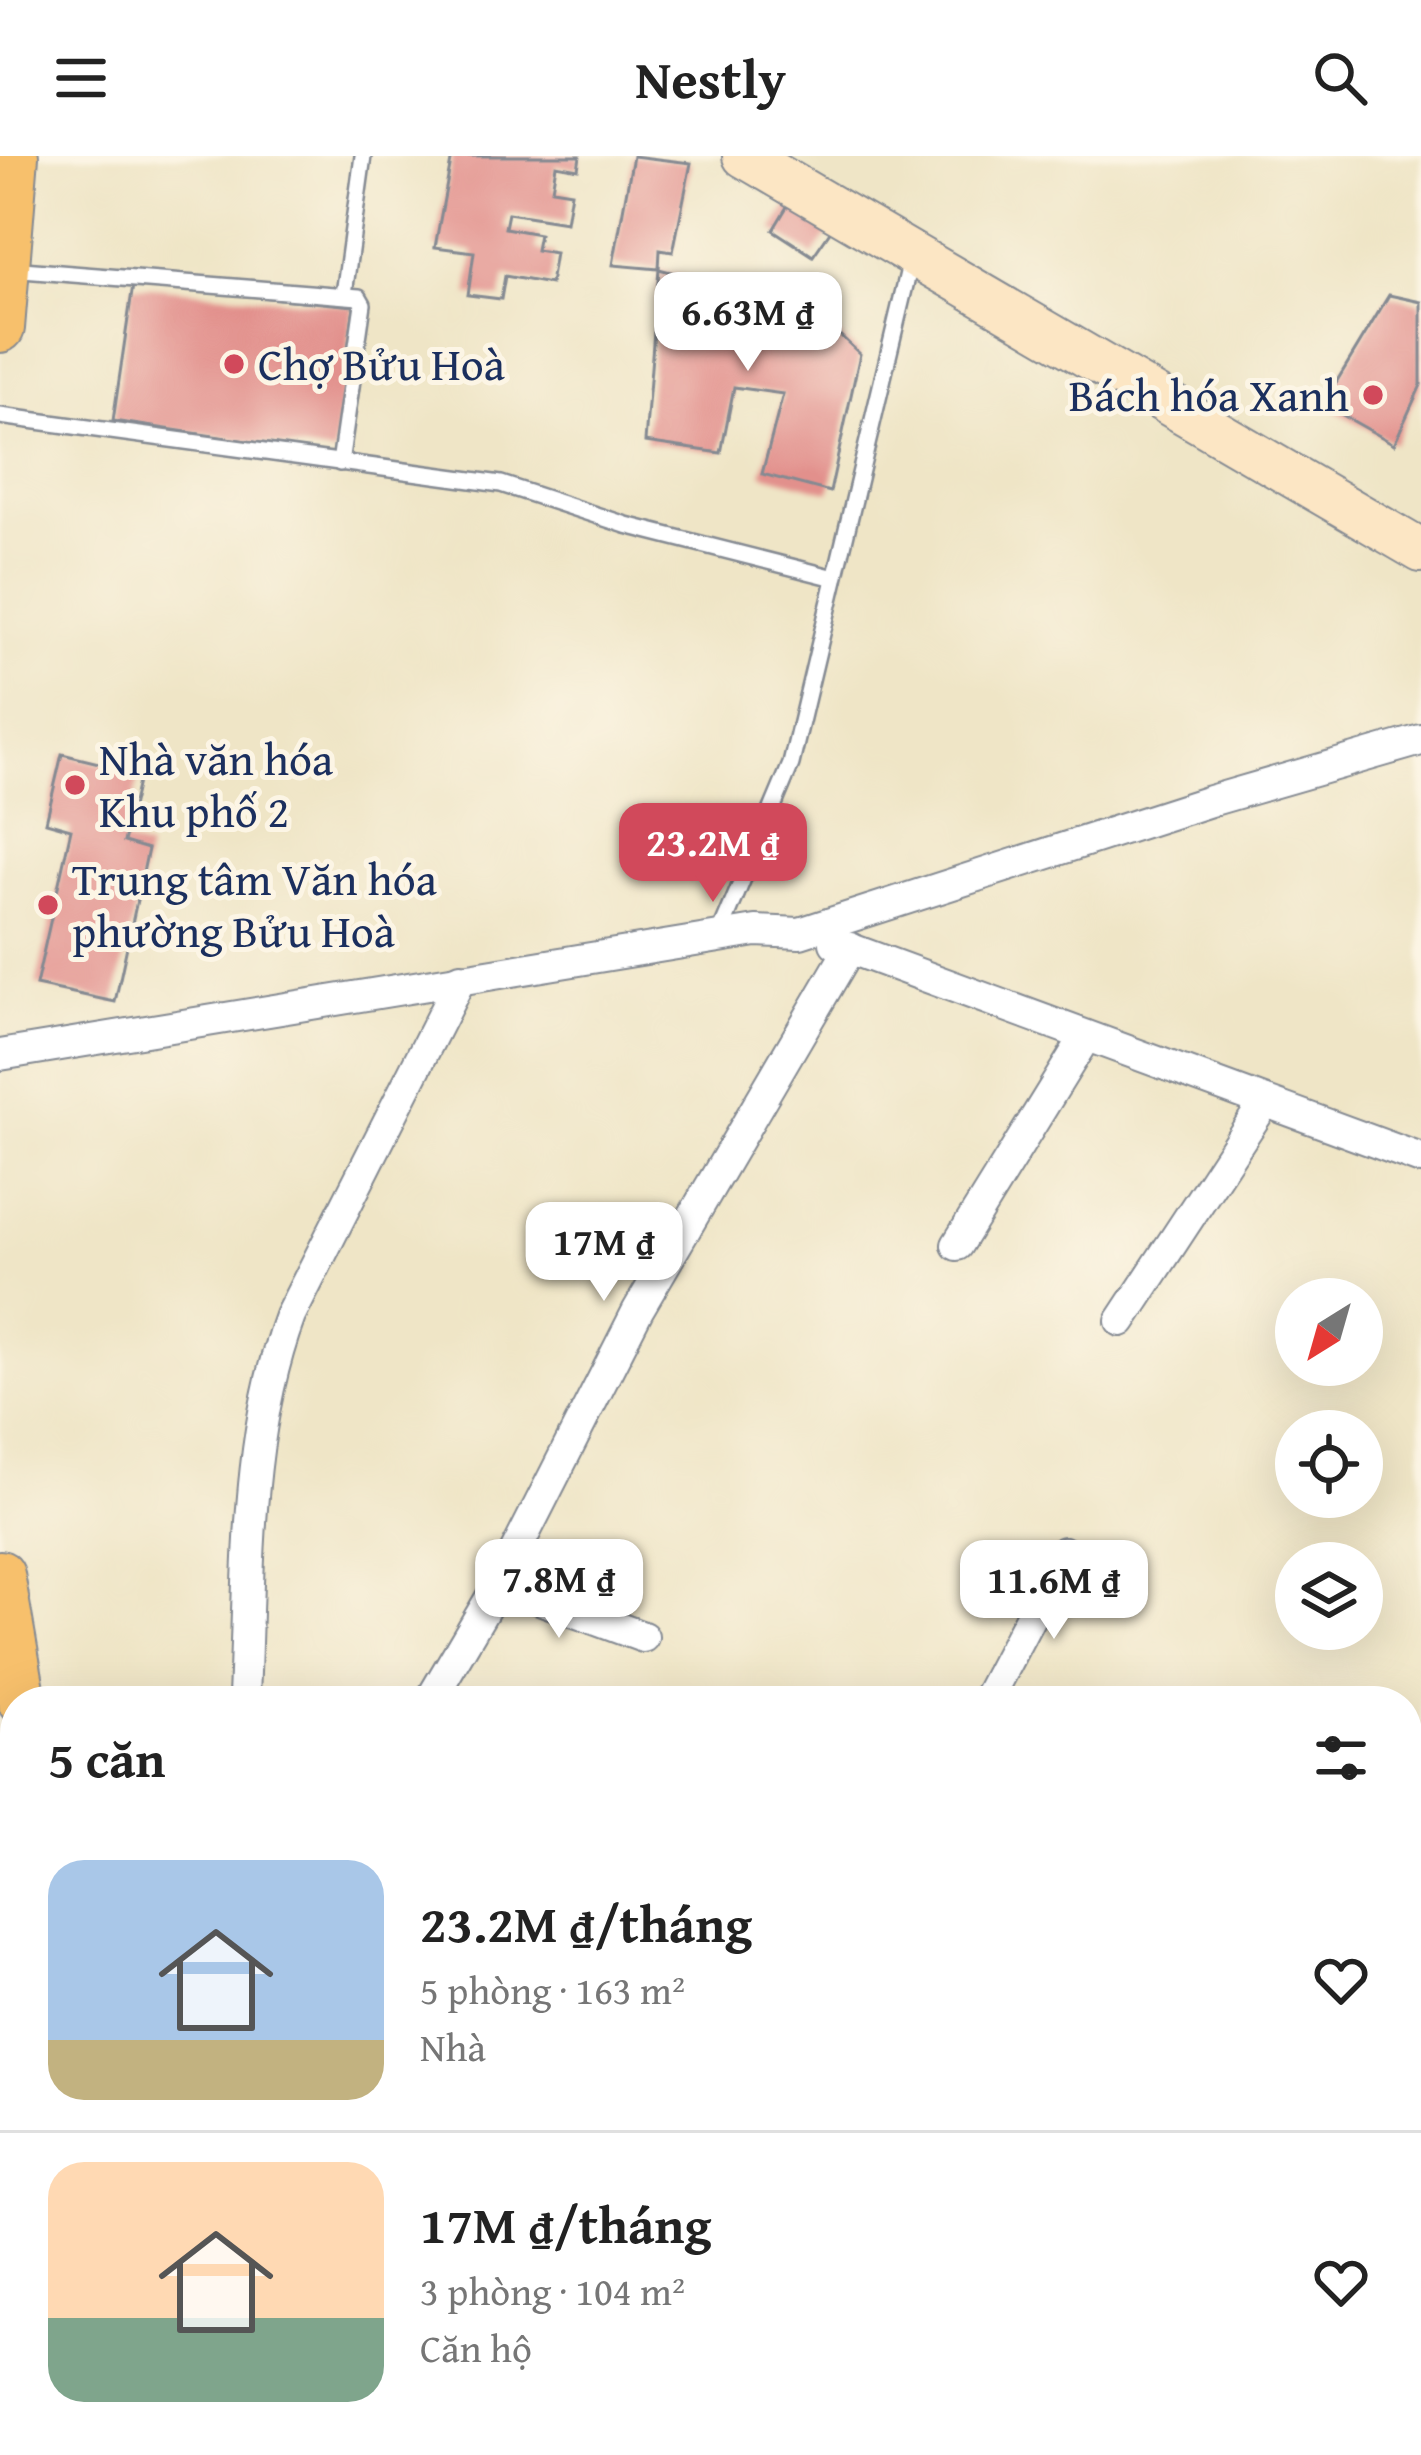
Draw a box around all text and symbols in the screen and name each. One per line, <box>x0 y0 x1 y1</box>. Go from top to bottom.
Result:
text: Nestly <box>635 39 786 118</box>
icon: menu <box>48 45 114 111</box>
icon: search <box>1307 45 1373 111</box>
pin: 6.63M ₫ <box>637 272 859 374</box>
text: 6.63M ₫ <box>681 282 815 339</box>
place label: Chợ Bửu Hoà <box>258 331 505 396</box>
marker: Chợ Bửu Hoà <box>221 351 247 377</box>
place label: Bách hóa Xanh <box>1069 362 1349 427</box>
marker: Bách hóa Xanh <box>1360 382 1386 408</box>
place label: Nhà văn hóa Khu phố 2 <box>99 726 333 843</box>
marker: Nhà văn hóa Khu phố 2 <box>62 772 88 798</box>
pin: 23.2M ₫ <box>602 803 824 905</box>
text: 23.2M ₫ <box>646 813 780 870</box>
place label: Trung tâm Văn hóa phường Bửu Hoà <box>72 846 437 963</box>
marker: Trung tâm Văn hóa phường Bửu Hoà <box>35 892 61 918</box>
pin: 17M ₫ <box>520 1202 688 1304</box>
text: 17M ₫ <box>553 1212 655 1269</box>
north arrow <box>1275 1278 1383 1386</box>
map controls <box>1275 1278 1383 1650</box>
button: locate <box>1275 1410 1383 1518</box>
pin: 7.8M ₫ <box>461 1539 657 1641</box>
pin: 11.6M ₫ <box>943 1540 1165 1642</box>
button: layers <box>1275 1542 1383 1650</box>
text: 7.8M ₫ <box>502 1549 616 1606</box>
text: 11.6M ₫ <box>987 1550 1121 1607</box>
text: 5 căn <box>48 1721 165 1796</box>
icon: filters <box>1308 1725 1374 1791</box>
text: 23.2M ₫/tháng <box>420 1886 752 1961</box>
icon: home <box>144 1908 288 2052</box>
icon: heart <box>1308 1947 1374 2013</box>
text: 5 phòng · 163 m² <box>420 1961 685 2018</box>
text: Nhà <box>420 2018 486 2075</box>
text: 17M ₫/tháng <box>420 2187 711 2262</box>
icon: home <box>144 2210 288 2354</box>
icon: heart <box>1308 2249 1374 2315</box>
text: 3 phòng · 104 m² <box>420 2262 685 2319</box>
text: Căn hộ <box>420 2319 532 2376</box>

